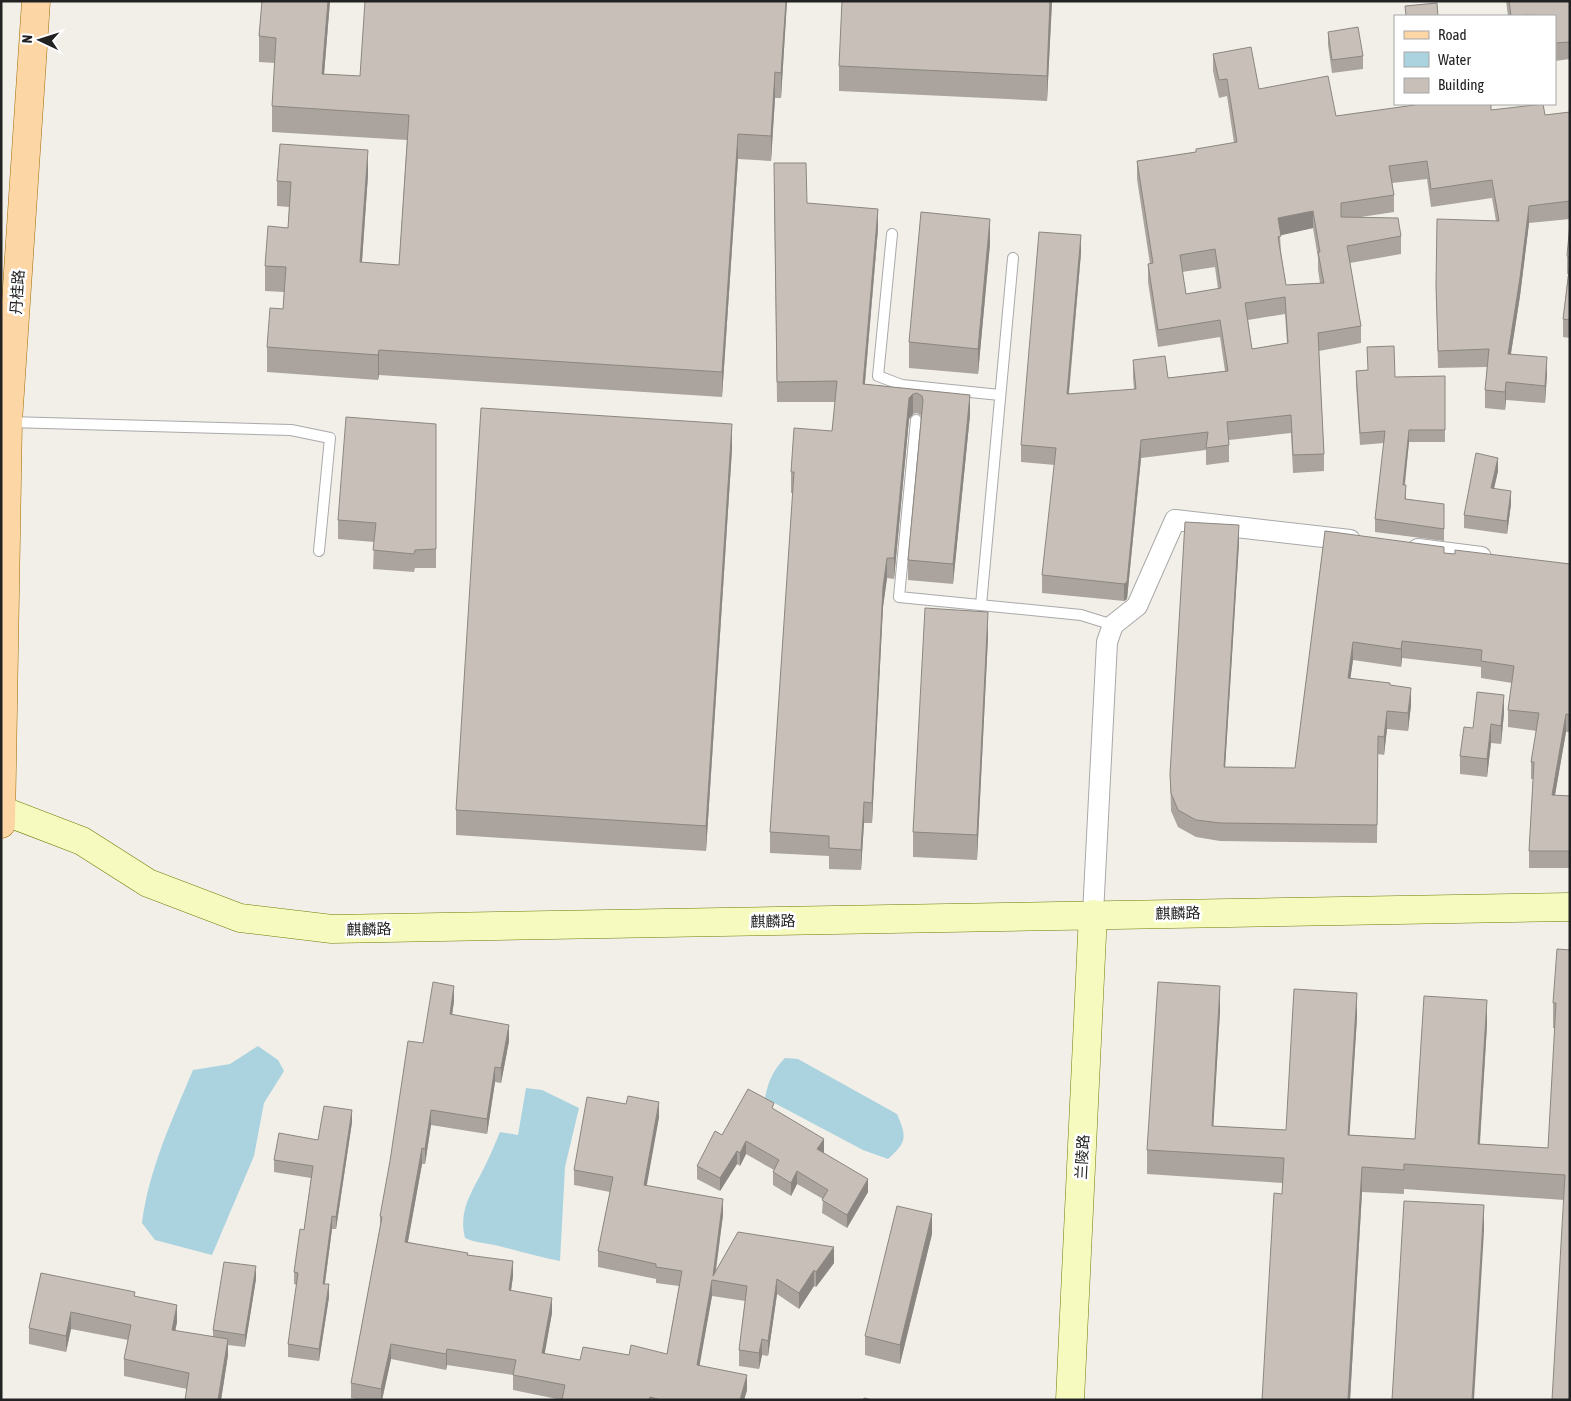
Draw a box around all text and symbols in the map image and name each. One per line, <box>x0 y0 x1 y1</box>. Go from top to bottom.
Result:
north arrow <box>15 15 65 65</box>
legend <box>1394 15 1556 105</box>
text: Road <box>1438 26 1467 43</box>
text: N <box>19 34 35 44</box>
text: Water <box>1438 51 1471 68</box>
text: Building <box>1438 76 1484 93</box>
street label: 丹桂路 <box>7 269 27 315</box>
street label: 麒麟路 <box>1155 904 1201 922</box>
street label: 麒麟路 <box>750 912 796 930</box>
street label: 麒麟路 <box>346 920 392 938</box>
street label: 兰陵路 <box>1072 1134 1092 1180</box>

